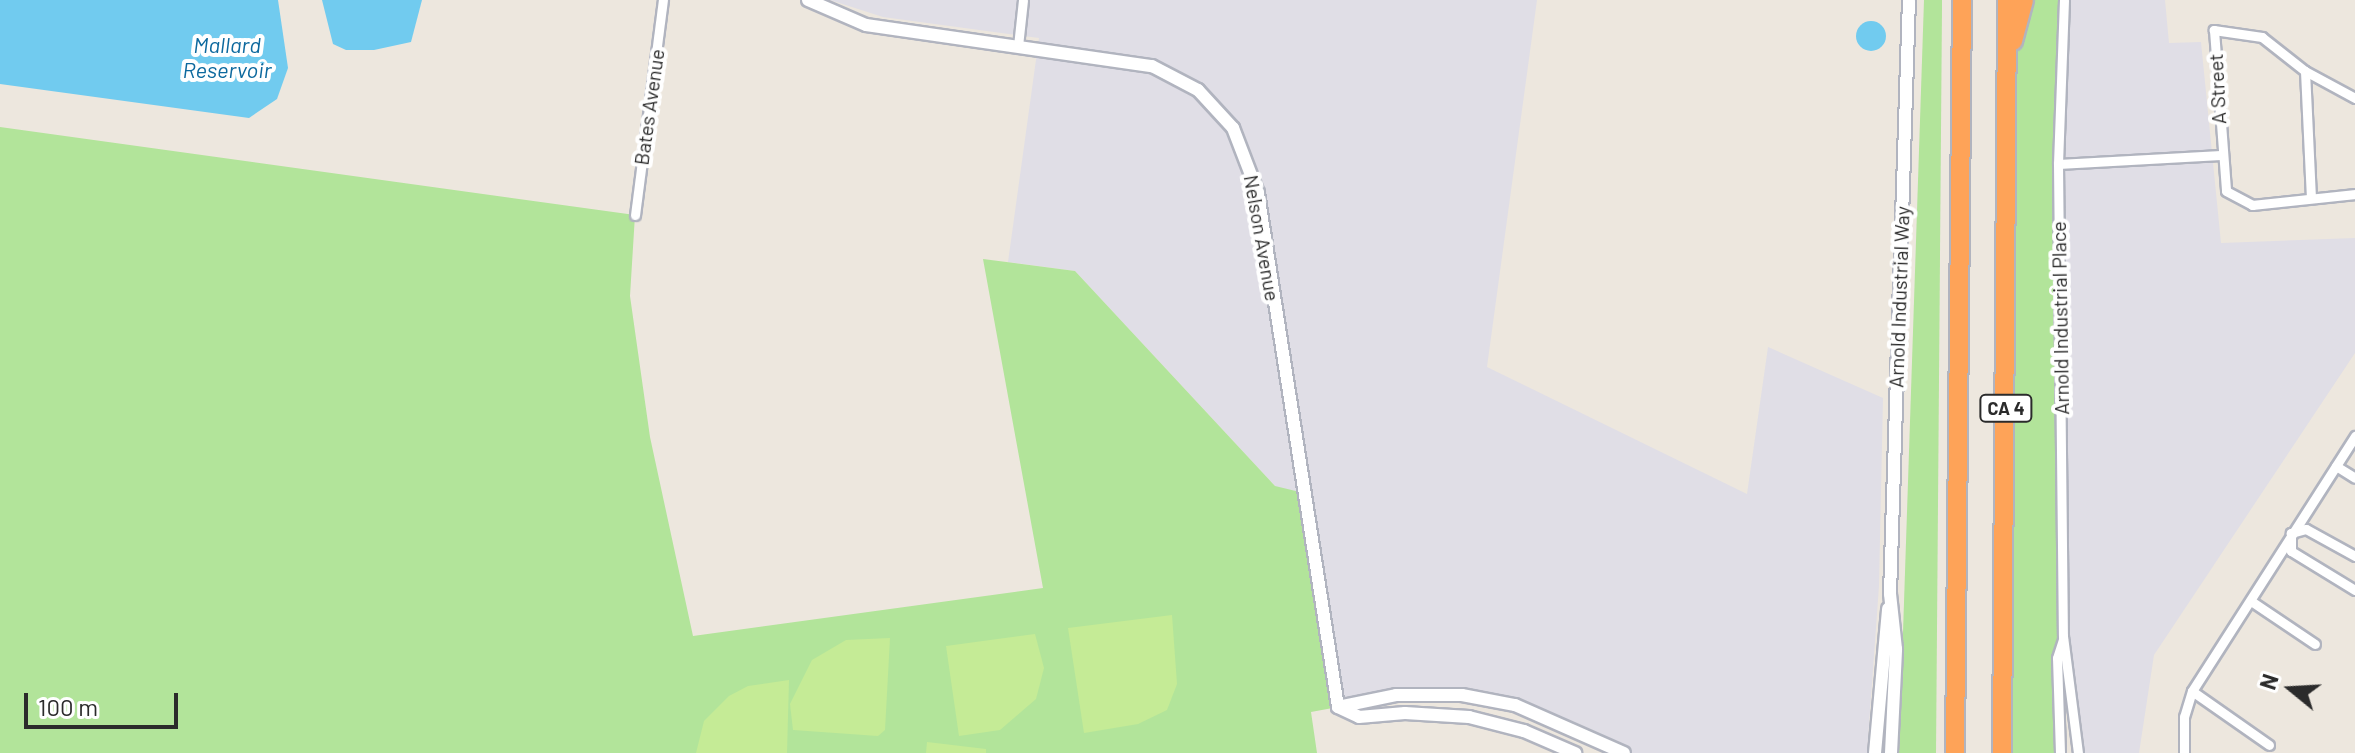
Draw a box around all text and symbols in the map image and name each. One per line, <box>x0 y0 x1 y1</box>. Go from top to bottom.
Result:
water label: Mallard Reservoir <box>183 31 271 82</box>
street label: Bates Avenue <box>629 47 669 167</box>
street label: A Street <box>2203 53 2231 125</box>
street label: Nelson Avenue <box>1239 173 1285 303</box>
street label: Arnold Industrial Way <box>1884 206 1914 388</box>
street label: Arnold Industrial Place <box>2046 221 2074 415</box>
road number: CA 4 <box>1978 394 2034 422</box>
north arrow <box>2251 649 2331 729</box>
text: N <box>2254 671 2283 693</box>
scale bar <box>28 677 182 727</box>
text: 100 m <box>38 692 98 721</box>

